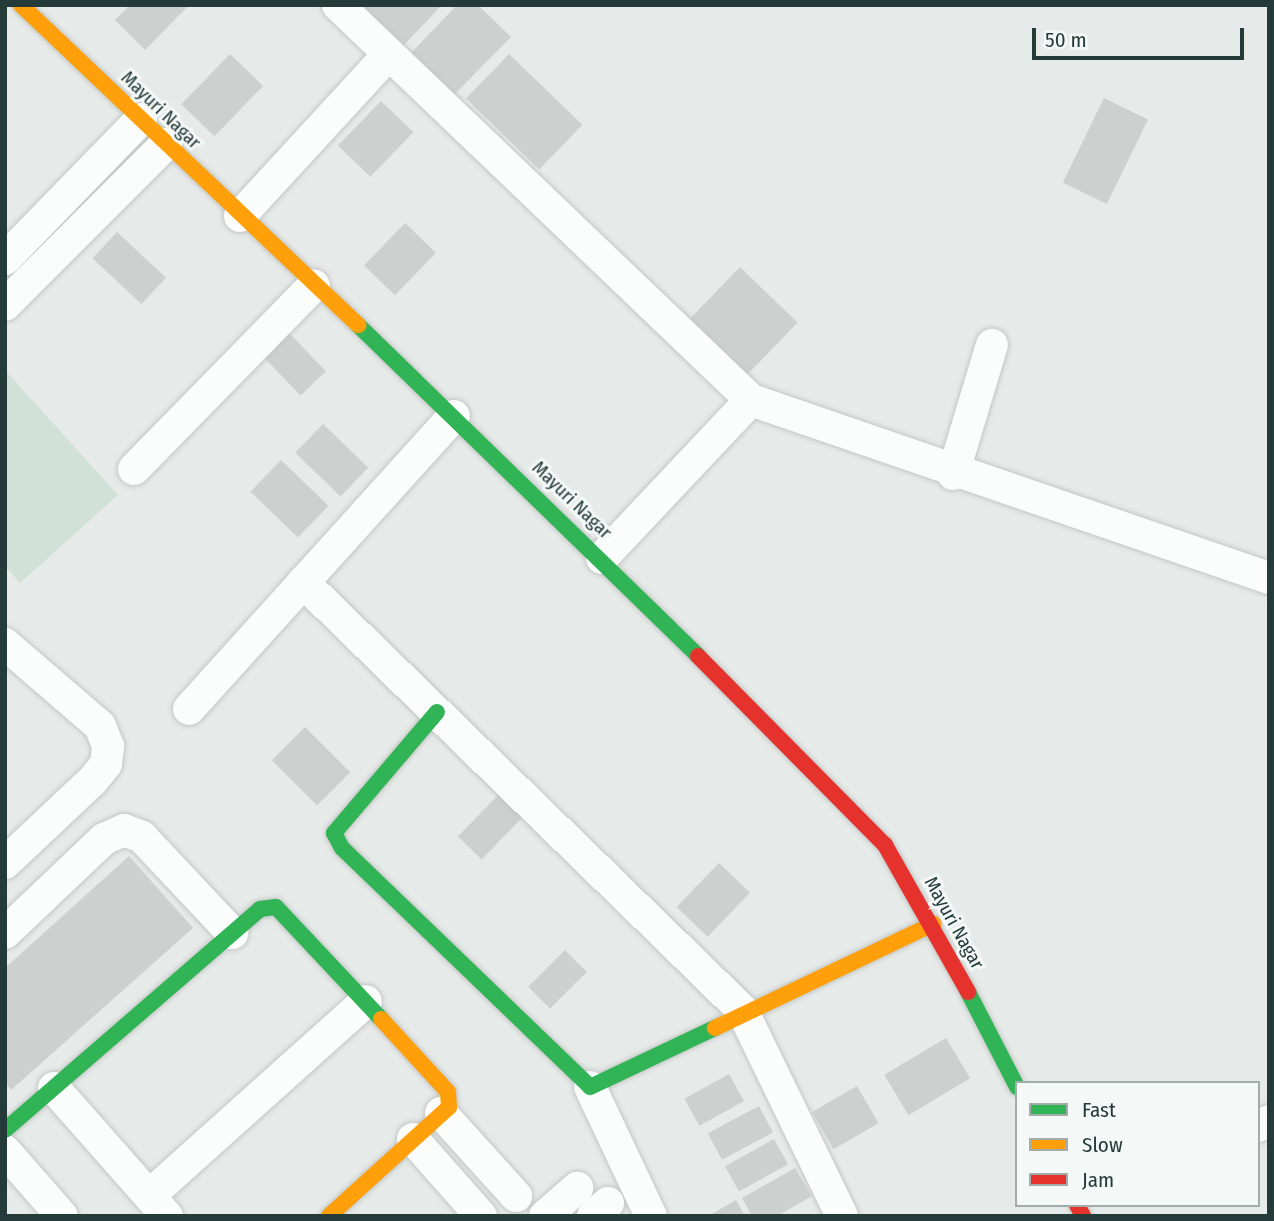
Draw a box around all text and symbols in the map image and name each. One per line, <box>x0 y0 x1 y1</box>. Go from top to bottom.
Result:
scale bar <box>1036 14 1248 58</box>
text: 50 m <box>1045 27 1087 53</box>
street label: Mayuri Nagar <box>116 66 206 154</box>
street label: Mayuri Nagar <box>527 456 617 544</box>
street label: Mayuri Nagar <box>919 873 989 973</box>
legend <box>1015 1081 1260 1207</box>
text: Fast <box>1082 1097 1116 1123</box>
text: Slow <box>1082 1132 1123 1158</box>
text: Jam <box>1082 1167 1114 1193</box>

